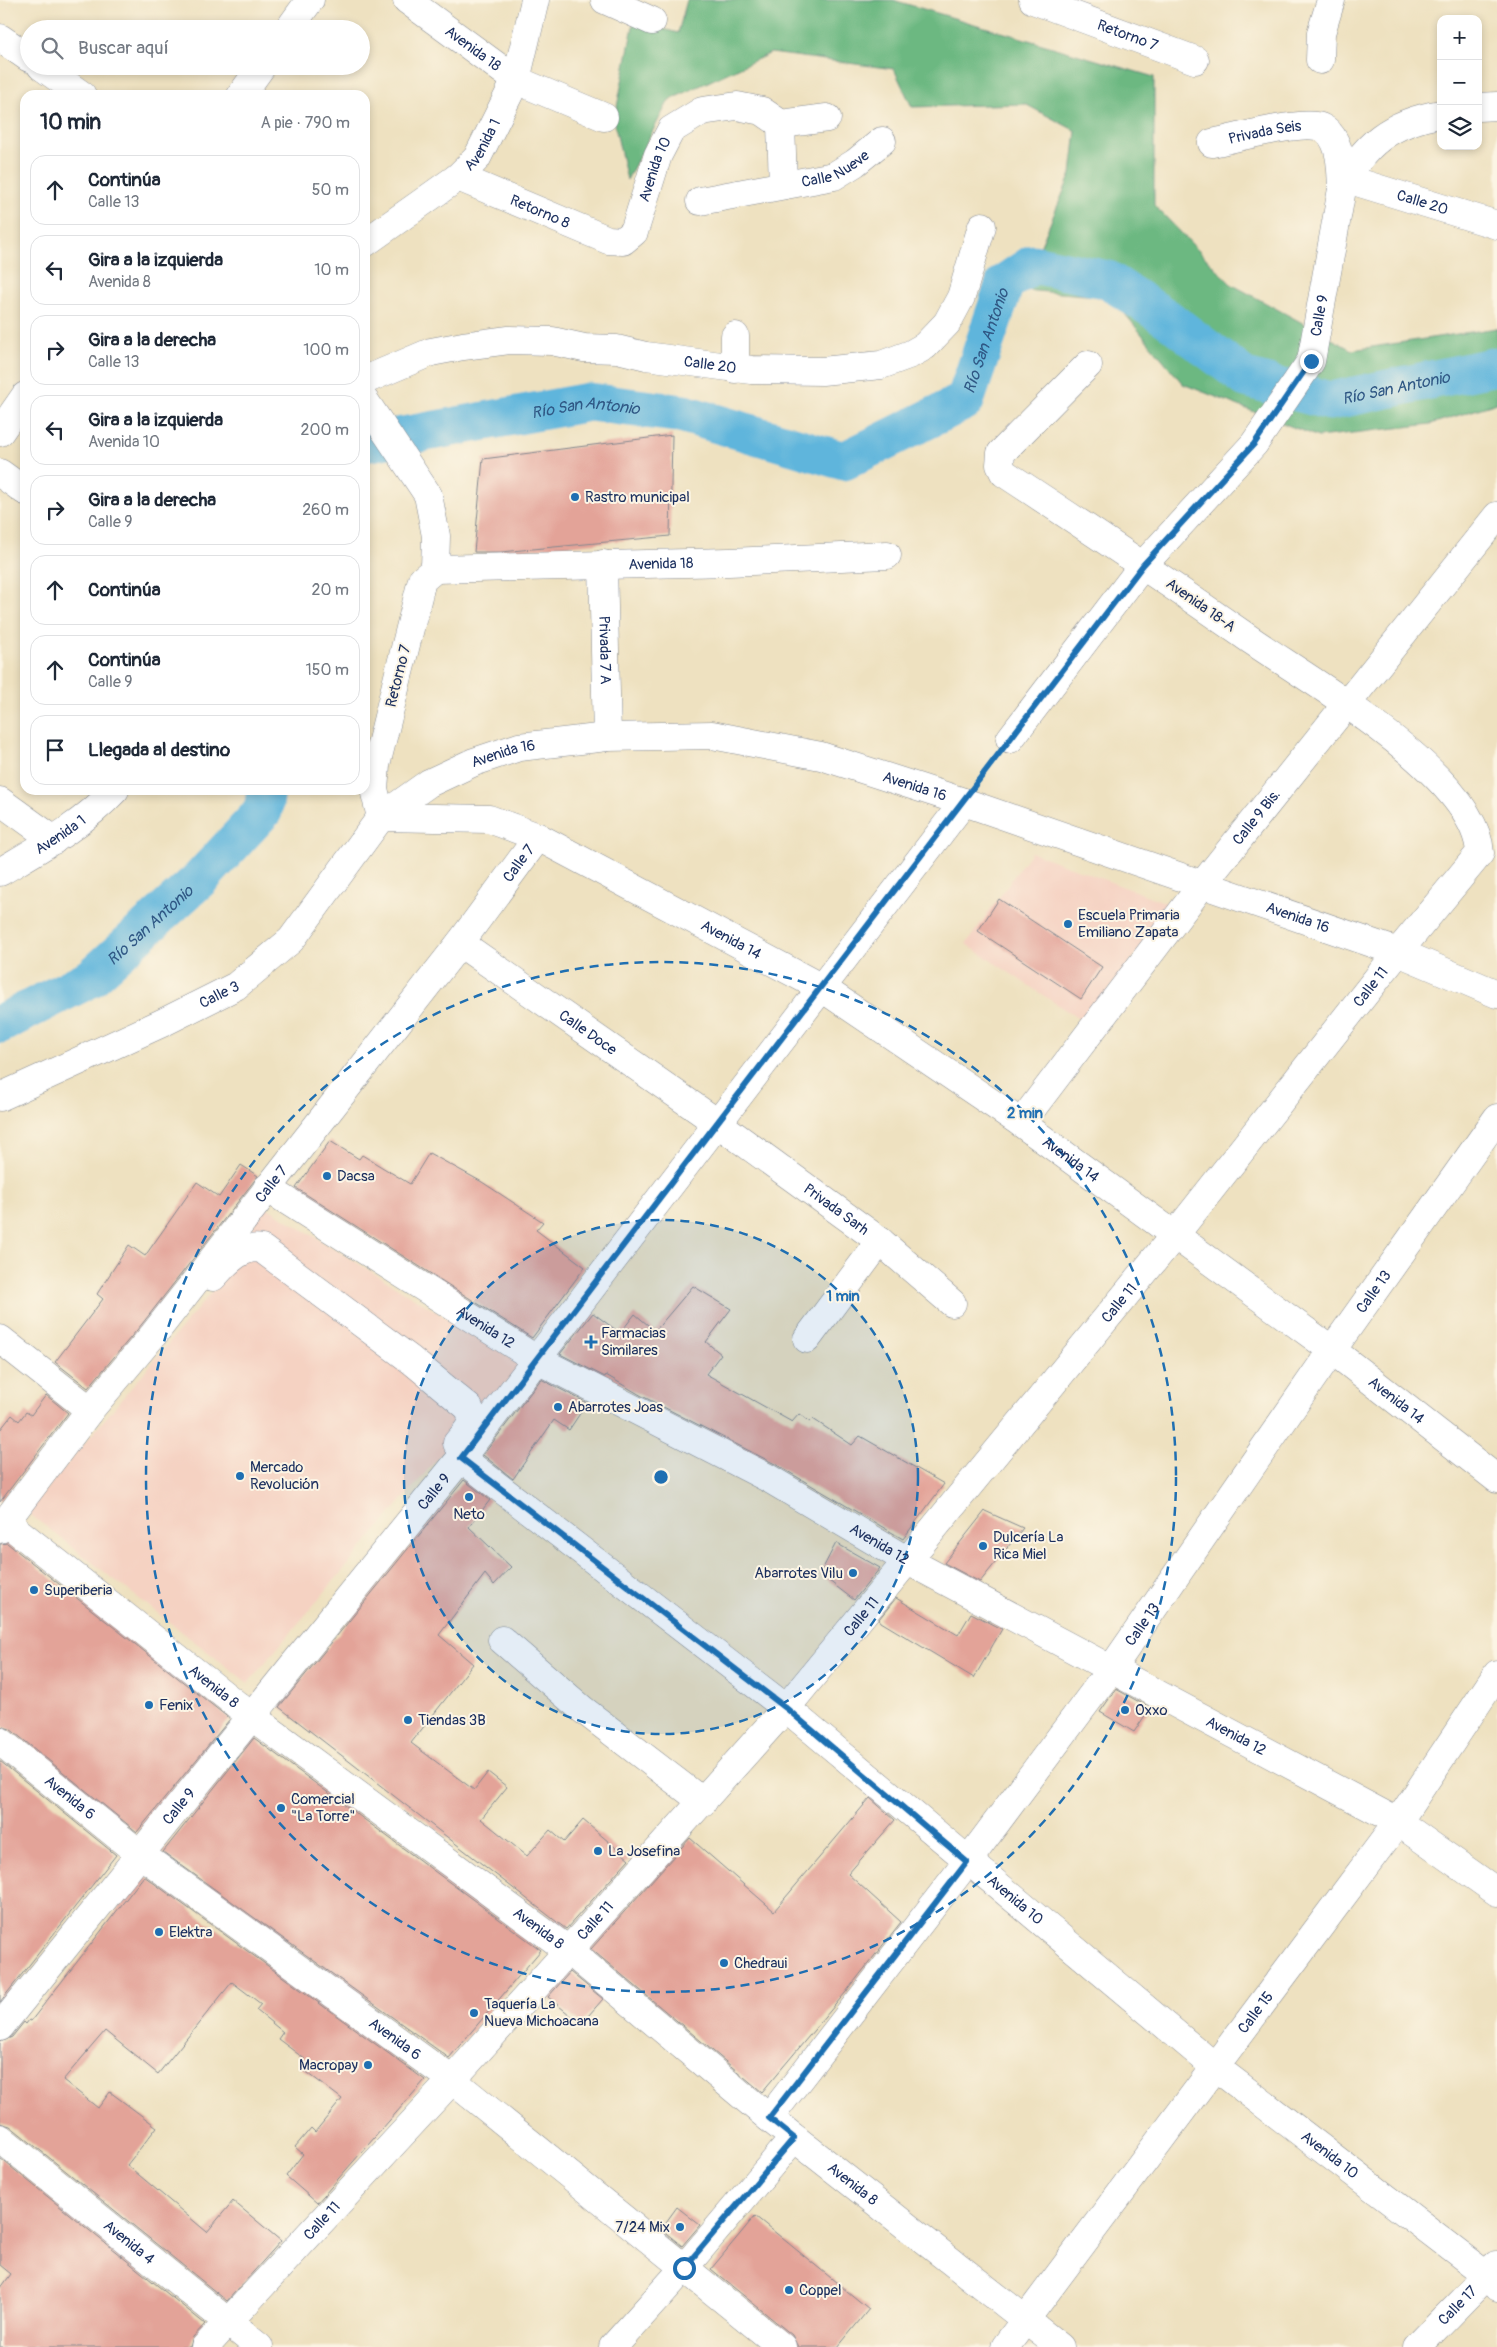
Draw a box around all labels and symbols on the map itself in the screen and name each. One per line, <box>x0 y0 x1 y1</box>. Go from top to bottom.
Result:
street label: Retorno 7 <box>1094 16 1161 56</box>
street label: Avenida 18 <box>441 22 505 76</box>
street label: Avenida 1 <box>460 116 505 175</box>
street label: Privada Seis <box>1227 117 1302 149</box>
street label: Avenida 10 <box>635 134 676 204</box>
street label: Calle Nueve <box>800 146 874 192</box>
street label: Calle 20 <box>1394 186 1450 219</box>
street label: Retorno 8 <box>507 191 573 233</box>
water label: Río San Antonio <box>959 285 1014 396</box>
street label: Calle 9 <box>1307 293 1333 338</box>
route end <box>1300 350 1323 373</box>
street label: Calle 20 <box>683 352 737 378</box>
water label: Río San Antonio <box>1340 367 1453 409</box>
water label: Río San Antonio <box>530 393 642 423</box>
place label: Rastro municipal <box>585 488 690 507</box>
marker: Rastro municipal <box>569 491 581 503</box>
street label: Avenida 18 <box>628 554 694 574</box>
street label: Avenida 18-A <box>1162 574 1240 637</box>
street label: Privada 7 A <box>594 615 615 685</box>
street label: Retorno 7 <box>382 643 415 709</box>
street label: Avenida 16 <box>469 736 536 772</box>
street label: Avenida 16 <box>880 767 949 806</box>
street label: Calle 9 Bis. <box>1229 786 1285 849</box>
street label: Avenida 1 <box>32 811 90 859</box>
street label: Calle 7 <box>499 841 539 886</box>
water label: Río San Antonio <box>103 880 198 970</box>
street label: Avenida 16 <box>1263 898 1332 938</box>
place label: Escuela Primaria Emiliano Zapata <box>1078 906 1180 942</box>
street label: Avenida 14 <box>697 916 765 964</box>
marker: Escuela Primaria Emiliano Zapata <box>1062 918 1074 930</box>
street label: Calle 11 <box>1349 963 1393 1011</box>
street label: Calle 3 <box>196 977 243 1013</box>
street label: Calle Doce <box>555 1006 621 1060</box>
text: 2 min <box>1007 1104 1043 1123</box>
street label: Avenida 14 <box>1038 1133 1103 1187</box>
street label: Calle 7 <box>251 1162 292 1207</box>
place label: Dacsa <box>337 1167 375 1186</box>
marker: Dacsa <box>321 1170 333 1182</box>
street label: Privada Sarh <box>800 1180 872 1240</box>
street label: Calle 13 <box>1352 1267 1396 1317</box>
street label: Calle 11 <box>1097 1280 1141 1327</box>
text: 1 min <box>826 1287 860 1306</box>
street label: Avenida 12 <box>452 1302 518 1353</box>
place label: Farmacias Similares <box>601 1324 666 1360</box>
marker: Farmacias Similares <box>585 1336 597 1348</box>
street label: Avenida 14 <box>1364 1373 1428 1429</box>
place label: Abarrotes Joas <box>568 1398 663 1417</box>
marker: Abarrotes Joas <box>552 1401 564 1413</box>
place label: Mercado Revolución <box>250 1458 319 1494</box>
centre of rings <box>652 1468 670 1486</box>
marker: Mercado Revolución <box>234 1470 246 1482</box>
street label: Calle 9 <box>414 1470 455 1514</box>
marker: Neto <box>463 1491 475 1503</box>
place label: Neto <box>453 1505 485 1524</box>
street label: Avenida 12 <box>846 1520 912 1569</box>
place label: Dulcería La Rica Miel <box>993 1528 1063 1564</box>
marker: Dulcería La Rica Miel <box>977 1540 989 1552</box>
place label: Abarrotes Vilu <box>754 1564 843 1583</box>
marker: Abarrotes Vilu <box>847 1567 859 1579</box>
place label: Superiberia <box>44 1581 113 1600</box>
marker: Superiberia <box>28 1584 40 1596</box>
street label: Calle 11 <box>840 1593 883 1641</box>
street label: Calle 13 <box>1121 1599 1164 1650</box>
street label: Avenida 8 <box>184 1661 243 1713</box>
place label: Fenix <box>159 1696 193 1715</box>
marker: Fenix <box>143 1699 155 1711</box>
place label: Oxxo <box>1135 1701 1168 1720</box>
marker: Oxxo <box>1119 1704 1131 1716</box>
place label: Tiendas 3B <box>418 1711 486 1730</box>
street label: Avenida 12 <box>1202 1712 1269 1760</box>
marker: Tiendas 3B <box>402 1714 414 1726</box>
street label: Avenida 6 <box>40 1772 99 1824</box>
street label: Calle 9 <box>159 1784 200 1829</box>
place label: Comercial "La Torre" <box>291 1790 355 1826</box>
marker: Comercial "La Torre" <box>275 1802 287 1814</box>
place label: La Josefina <box>608 1842 680 1861</box>
marker: La Josefina <box>592 1845 604 1857</box>
street label: Avenida 10 <box>983 1871 1047 1929</box>
street label: Calle 11 <box>573 1897 618 1944</box>
street label: Avenida 8 <box>509 1904 568 1954</box>
place label: Elektra <box>169 1923 212 1942</box>
marker: Elektra <box>153 1926 165 1938</box>
place label: Chedraui <box>734 1954 788 1973</box>
marker: Chedraui <box>718 1957 730 1969</box>
street label: Calle 15 <box>1234 1988 1278 2038</box>
place label: Taquería La Nueva Michoacana <box>484 1995 599 2031</box>
marker: Taquería La Nueva Michoacana <box>468 2007 480 2019</box>
street label: Avenida 6 <box>365 2014 425 2065</box>
place label: Macropay <box>299 2056 359 2075</box>
marker: Macropay <box>362 2059 374 2071</box>
street label: Avenida 10 <box>1297 2127 1362 2183</box>
street label: Avenida 8 <box>823 2159 882 2210</box>
street label: Calle 11 <box>300 2198 345 2244</box>
street label: Avenida 4 <box>99 2216 158 2269</box>
place label: 7/24 Mix <box>615 2218 670 2237</box>
marker: 7/24 Mix <box>674 2221 686 2233</box>
route start <box>673 2257 696 2280</box>
place label: Coppel <box>799 2281 842 2300</box>
street label: Calle 17 <box>1434 2282 1481 2330</box>
marker: Coppel <box>783 2284 795 2296</box>

